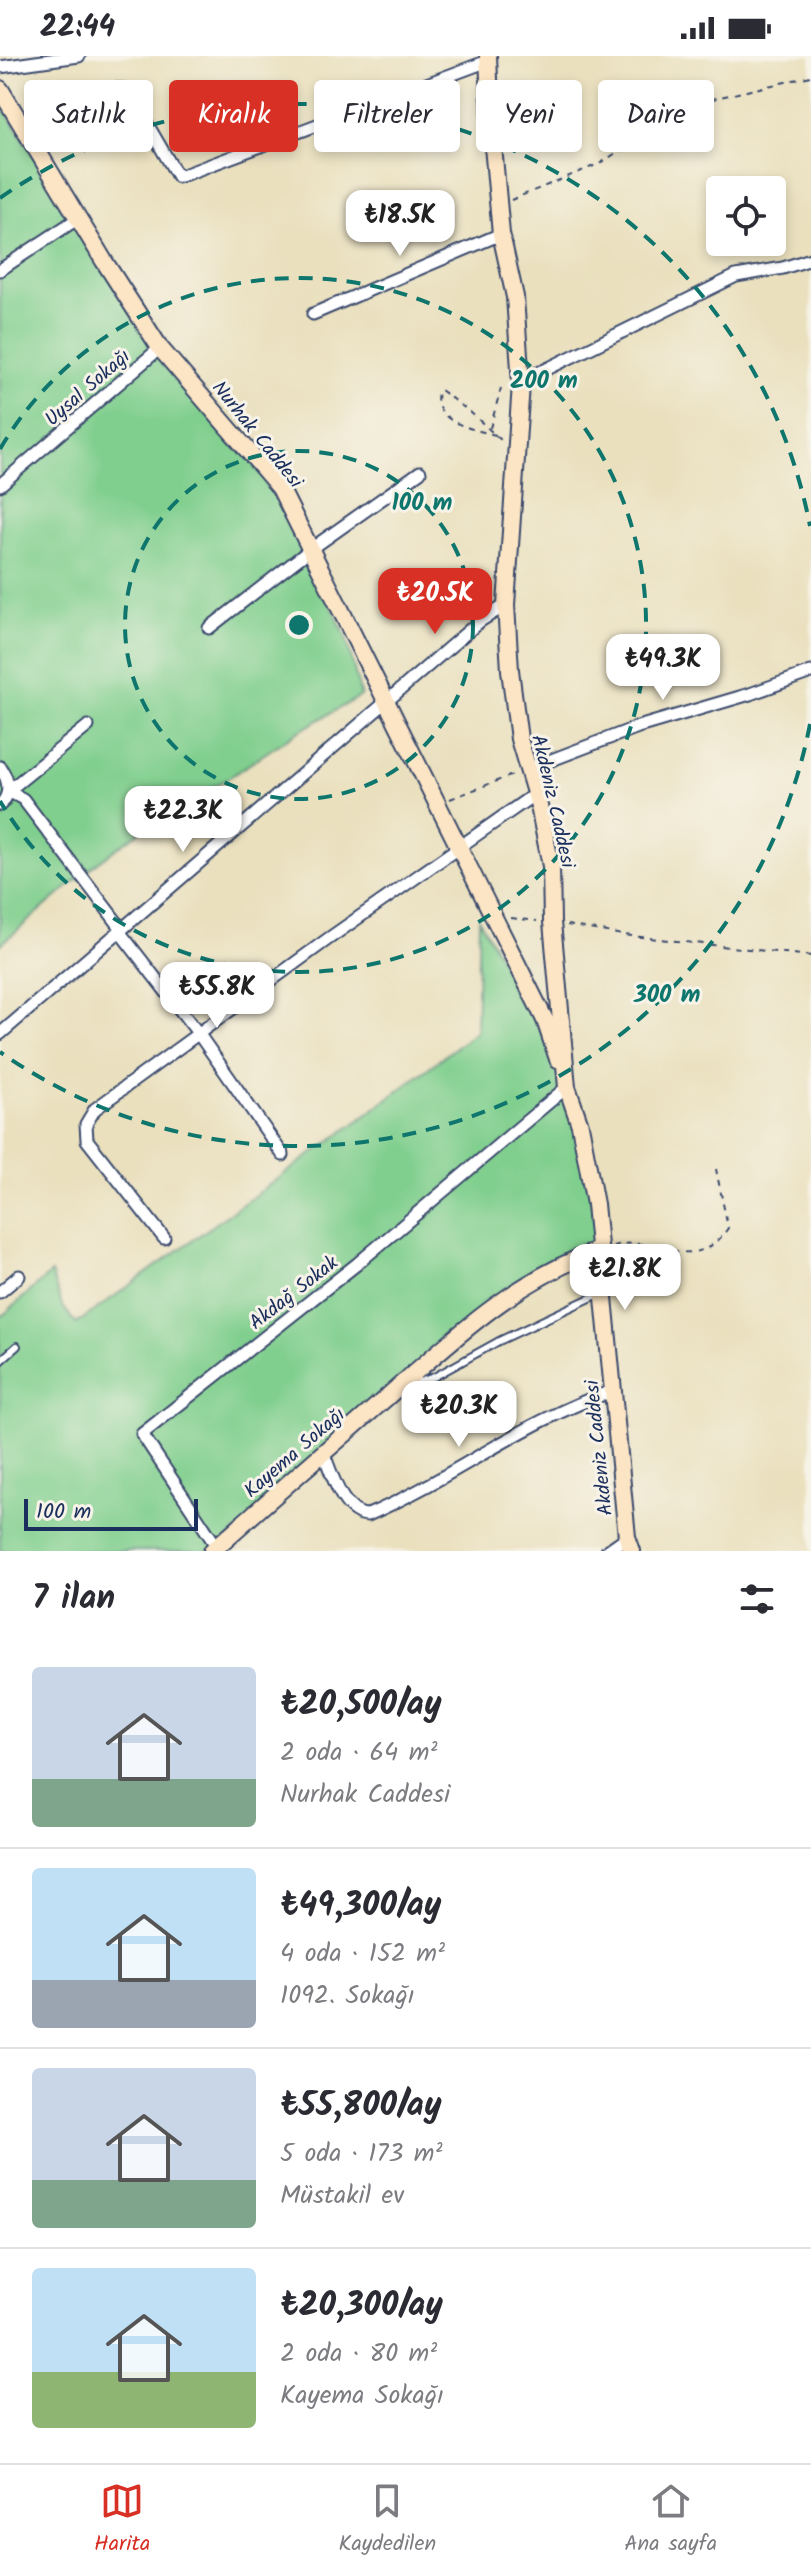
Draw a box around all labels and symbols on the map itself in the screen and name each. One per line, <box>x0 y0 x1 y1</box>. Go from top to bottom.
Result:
pin: ₺18.5K <box>335 190 465 258</box>
street label: Uysal Sokağı <box>38 342 139 435</box>
text: 200 m <box>510 362 578 401</box>
street label: Nurhak Caddesi <box>203 374 311 497</box>
text: 100 m <box>392 484 452 523</box>
pin: ₺20.5K <box>370 568 500 636</box>
centre of rings <box>285 611 313 639</box>
pin: ₺49.3K <box>598 634 728 702</box>
street label: Akdeniz Caddesi <box>521 731 583 873</box>
pin: ₺22.3K <box>118 786 248 854</box>
pin: ₺55.8K <box>152 962 282 1030</box>
text: 300 m <box>633 976 700 1015</box>
pin: ₺21.8K <box>560 1244 690 1312</box>
street label: Akdağ Sokak <box>243 1248 346 1339</box>
street label: Akdeniz Caddesi <box>577 1377 623 1517</box>
pin: ₺20.3K <box>394 1381 524 1449</box>
street label: Kayema Sokağı <box>237 1400 353 1507</box>
scale bar <box>24 1495 198 1531</box>

